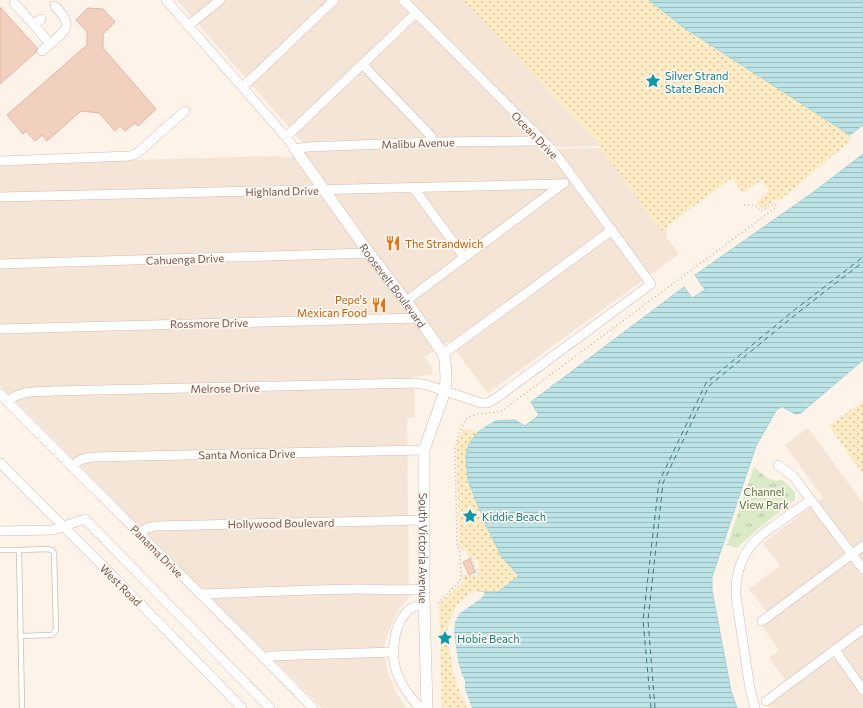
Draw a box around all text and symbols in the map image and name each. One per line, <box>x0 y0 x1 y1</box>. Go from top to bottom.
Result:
place label: Silver Strand State Beach <box>665 69 728 95</box>
place icon: Silver Strand State Beach <box>644 72 662 90</box>
street label: Ocean Drive <box>509 109 561 162</box>
street label: Malibu Avenue <box>381 135 455 151</box>
street label: Highland Drive <box>245 184 319 198</box>
restaurant icon: The Strandwich <box>384 234 402 252</box>
place label: The Strandwich <box>405 237 483 250</box>
street label: Roosevelt Boulevard <box>358 241 429 330</box>
street label: Cahuenga Drive <box>146 251 224 267</box>
place label: Pepe's Mexican Food <box>297 293 367 319</box>
restaurant icon: Pepe's Mexican Food <box>370 296 388 314</box>
street label: Rossmore Drive <box>170 316 248 330</box>
street label: Melrose Drive <box>190 381 260 395</box>
street label: Santa Monica Drive <box>198 447 296 461</box>
park label: Channel View Park <box>739 485 789 511</box>
street label: South Victoria Avenue <box>417 493 431 604</box>
place icon: Kiddie Beach <box>461 507 479 525</box>
place label: Kiddie Beach <box>482 510 546 523</box>
street label: Hollywood Boulevard <box>228 516 334 530</box>
street label: Panama Drive <box>128 522 186 580</box>
street label: West Road <box>97 561 145 609</box>
place icon: Hobie Beach <box>436 629 454 647</box>
place label: Hobie Beach <box>457 632 519 645</box>

